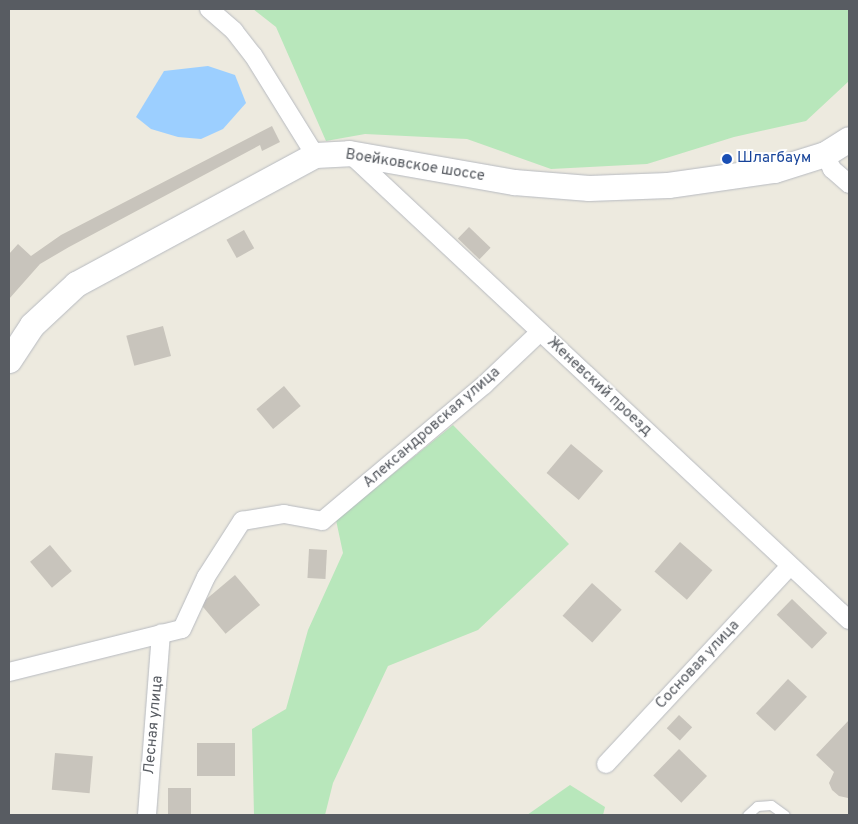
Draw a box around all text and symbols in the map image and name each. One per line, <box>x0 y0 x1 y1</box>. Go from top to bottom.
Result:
street label: Воейковское шоссе <box>344 146 486 186</box>
place label: Шлагбаум <box>737 150 811 168</box>
marker: Шлагбаум <box>721 153 733 165</box>
street label: Женевский проезд <box>543 334 655 440</box>
street label: Александровская улица <box>360 364 504 492</box>
street label: Сосновая улица <box>652 617 744 713</box>
street label: Лесная улица <box>141 675 167 775</box>

